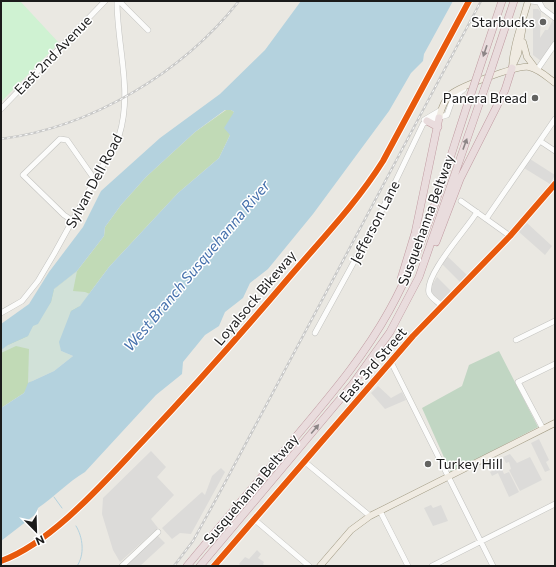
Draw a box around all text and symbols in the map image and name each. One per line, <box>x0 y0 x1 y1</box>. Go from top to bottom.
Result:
street label: East 2nd Avenue <box>11 11 95 98</box>
place label: Starbucks <box>471 13 535 30</box>
marker: Starbucks <box>538 17 548 27</box>
one-way arrow <box>482 46 488 58</box>
place label: Panera Bread <box>443 89 527 106</box>
marker: Panera Bread <box>530 93 540 103</box>
street label: Sylvan Dell Road <box>62 131 125 231</box>
one-way arrow <box>462 137 468 149</box>
street label: Susquehanna Beltway <box>394 152 457 288</box>
water label: West Branch Susquehanna River <box>119 175 274 355</box>
street label: Jefferson Lane <box>346 178 403 266</box>
street label: Loyalsock Bikeway <box>210 247 299 349</box>
street label: East 3rd Street <box>335 323 410 406</box>
one-way arrow <box>311 424 320 435</box>
street label: Susquehanna Beltway <box>200 430 302 547</box>
place label: Turkey Hill <box>436 455 503 472</box>
marker: Turkey Hill <box>423 459 433 469</box>
north arrow <box>16 511 56 551</box>
text: N <box>34 533 46 548</box>

